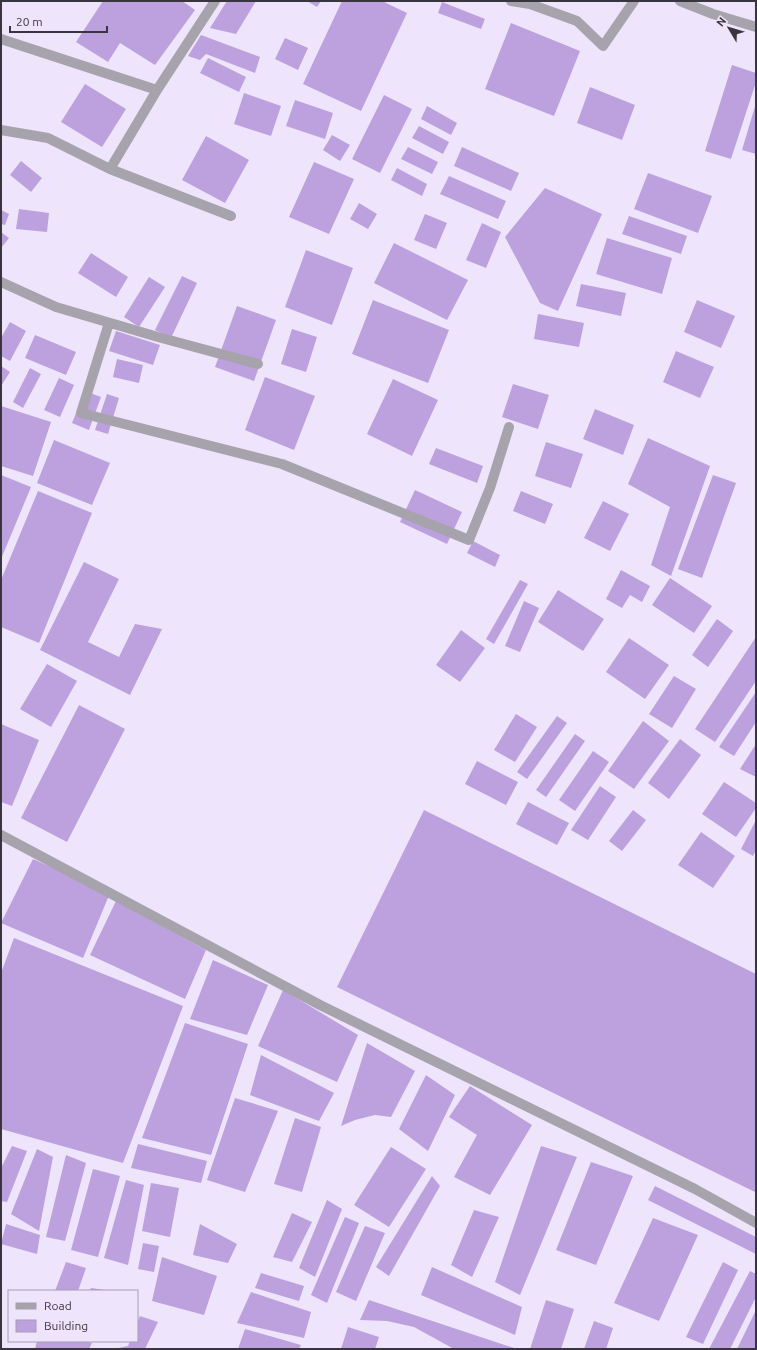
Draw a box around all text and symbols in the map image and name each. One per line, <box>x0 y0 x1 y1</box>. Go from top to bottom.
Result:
scale bar <box>10 8 107 34</box>
north arrow <box>709 8 749 48</box>
text: 20 m <box>16 15 43 28</box>
text: N <box>714 15 728 29</box>
legend <box>8 1290 138 1342</box>
text: Road <box>44 1299 72 1312</box>
text: Building <box>44 1319 88 1332</box>

